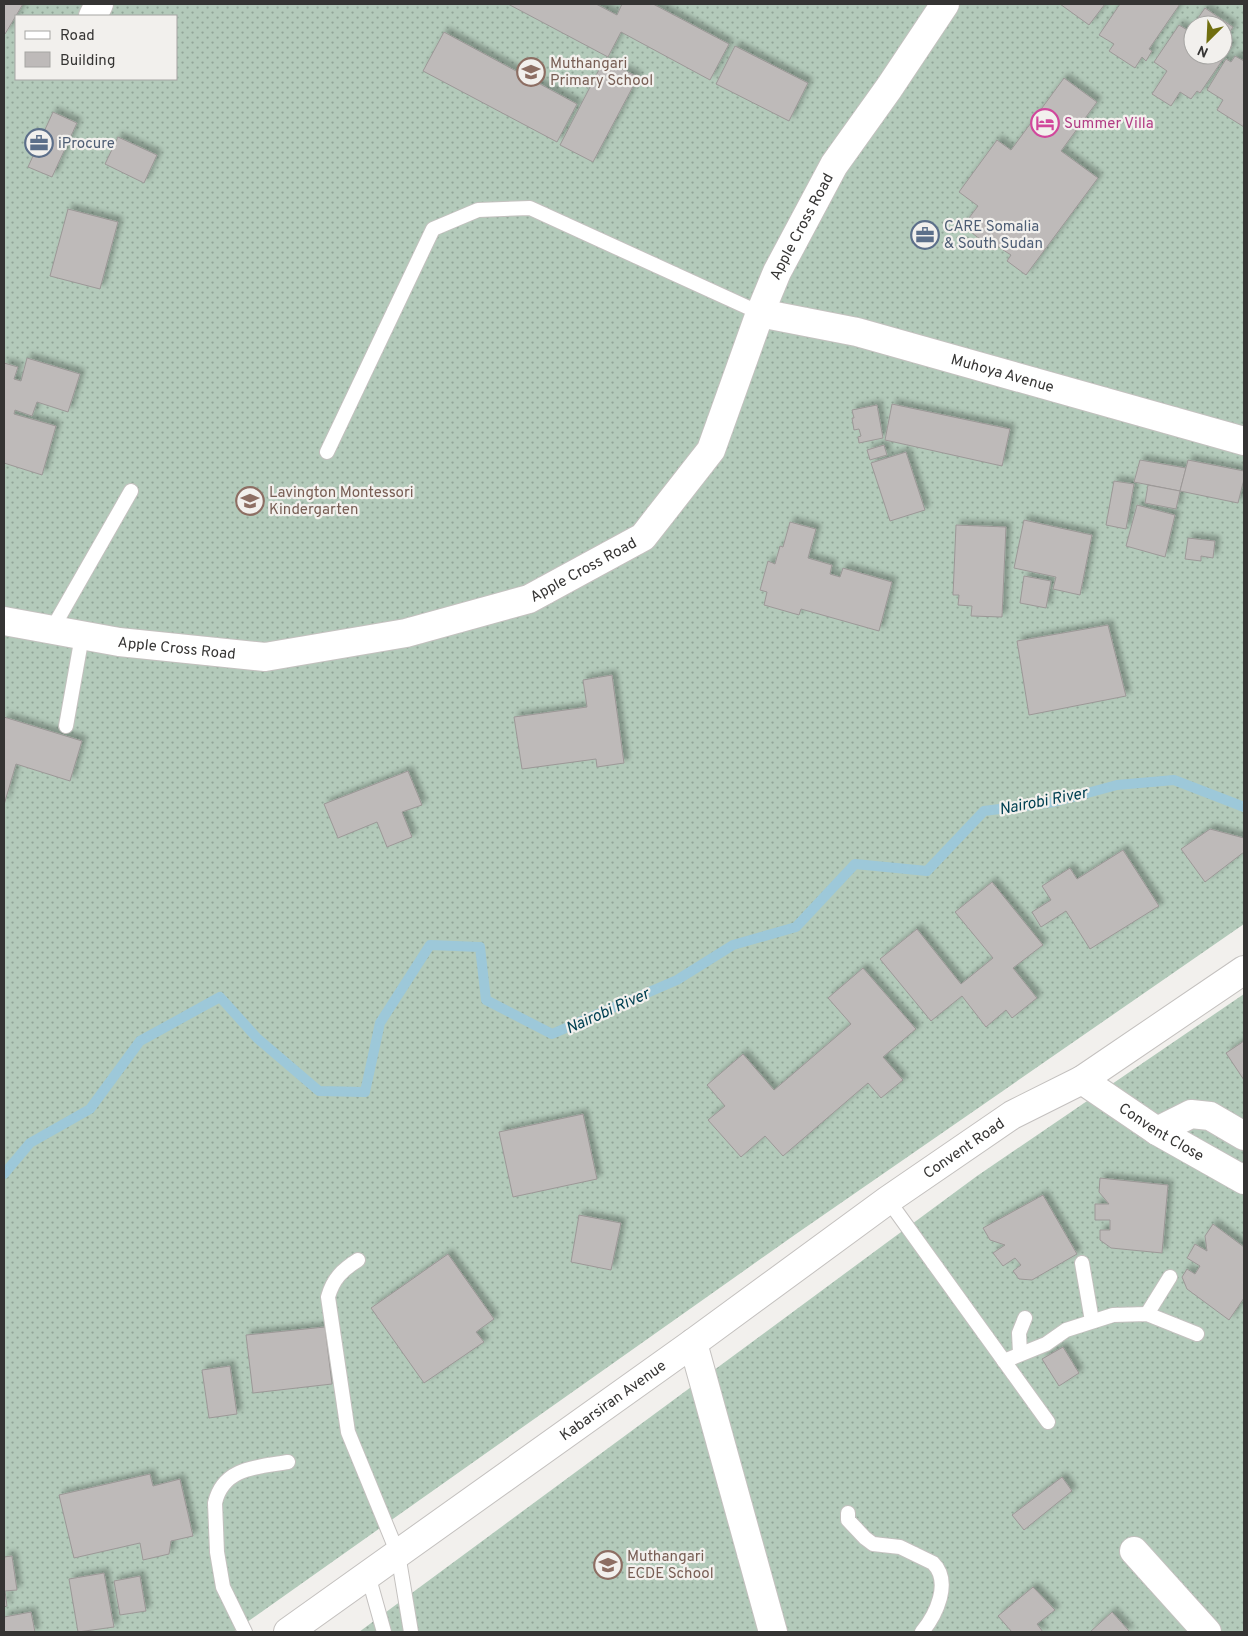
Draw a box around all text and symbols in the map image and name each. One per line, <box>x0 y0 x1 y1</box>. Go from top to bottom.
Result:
legend <box>15 15 178 80</box>
north arrow <box>1183 15 1233 65</box>
text: Road <box>60 27 95 46</box>
text: N <box>1195 41 1211 60</box>
text: Building <box>60 52 115 71</box>
place label: Muthangari Primary School <box>550 55 653 91</box>
school or university icon: Muthangari Primary School <box>516 57 546 87</box>
hotel icon: Summer Villa <box>1030 108 1060 138</box>
place label: Summer Villa <box>1064 115 1154 134</box>
office icon: iProcure <box>24 128 54 158</box>
place label: iProcure <box>58 135 115 154</box>
street label: Apple Cross Road <box>767 170 839 283</box>
place label: CARE Somalia & South Sudan <box>944 218 1043 254</box>
office icon: CARE Somalia & South Sudan <box>910 220 940 250</box>
street label: Muhoya Avenue <box>948 351 1056 398</box>
place label: Lavington Montessori Kindergarten <box>269 484 413 520</box>
school or university icon: Lavington Montessori Kindergarten <box>235 486 265 516</box>
street label: Apple Cross Road <box>527 534 640 607</box>
street label: Apple Cross Road <box>117 634 237 665</box>
water label: Nairobi River <box>998 783 1091 820</box>
water label: Nairobi River <box>563 984 654 1039</box>
street label: Convent Close <box>1114 1100 1207 1166</box>
street label: Convent Road <box>920 1115 1009 1184</box>
street label: Kabarsiran Avenue <box>557 1357 670 1446</box>
place label: Muthangari ECDE School <box>627 1548 714 1584</box>
school or university icon: Muthangari ECDE School <box>593 1550 623 1580</box>

